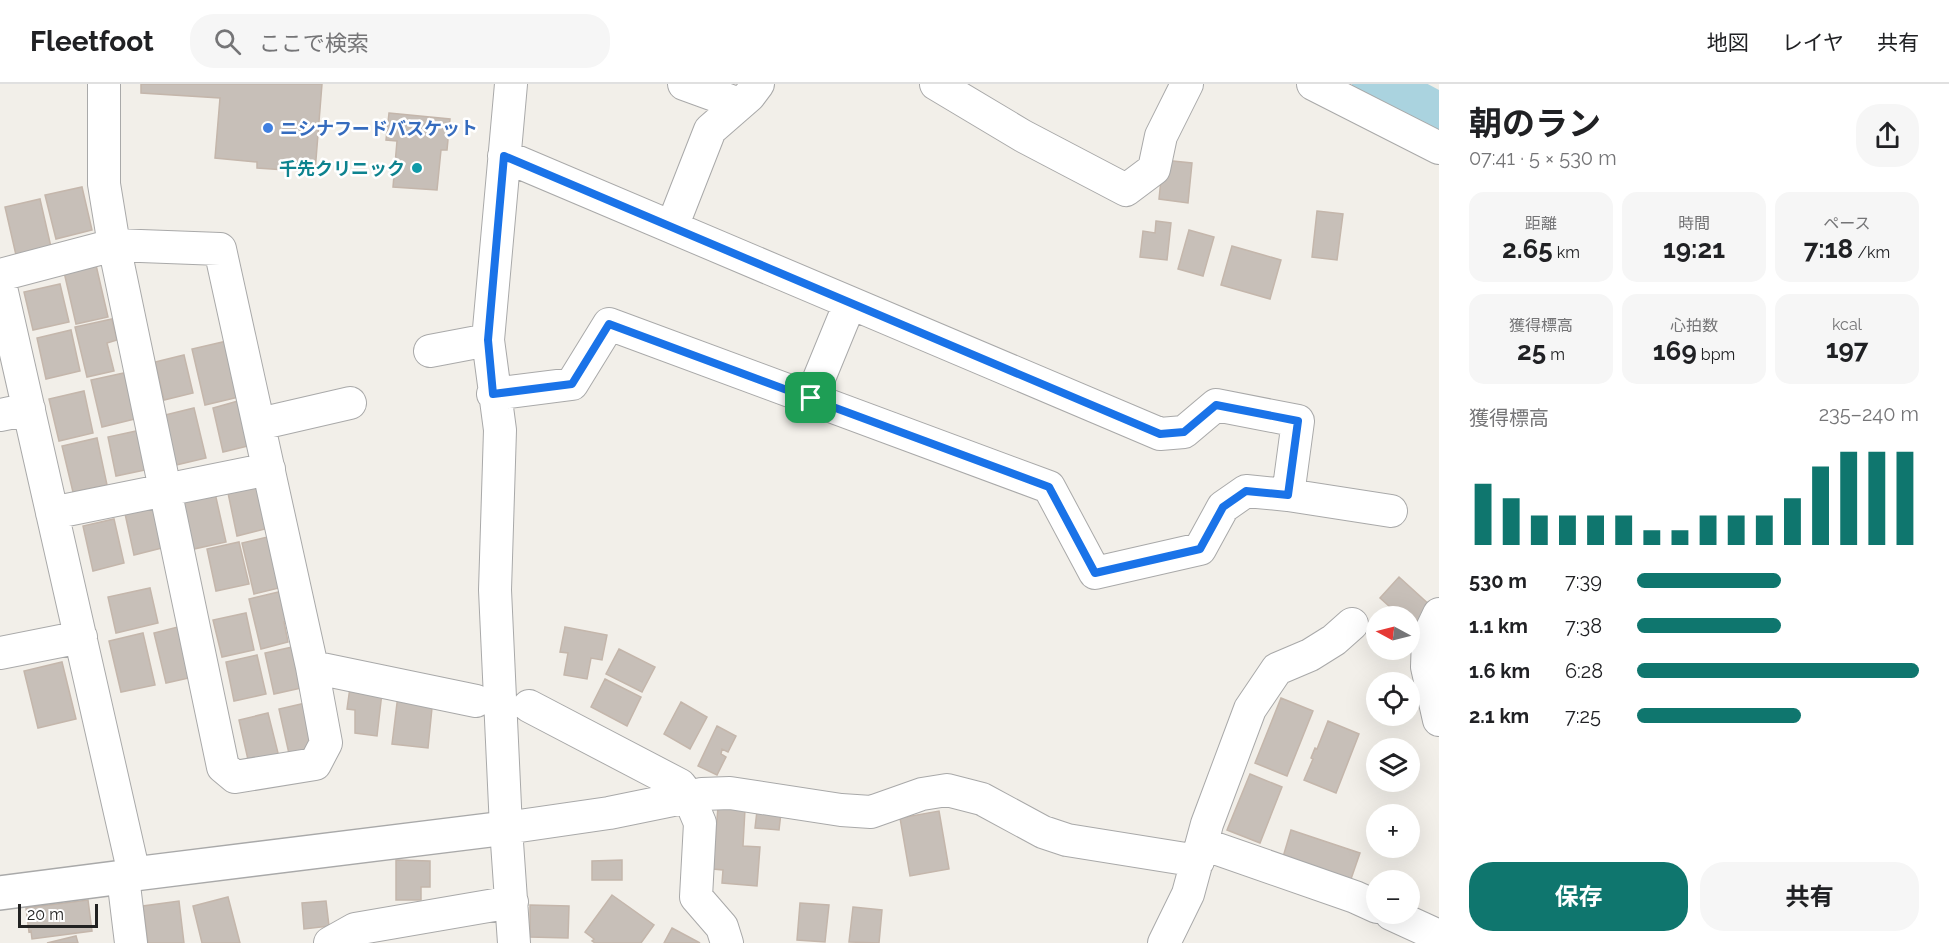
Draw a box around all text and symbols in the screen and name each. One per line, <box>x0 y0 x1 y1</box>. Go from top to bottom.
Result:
search box <box>190 14 610 68</box>
text: Fleetfoot <box>30 25 154 58</box>
icon: search <box>211 25 244 58</box>
text: ここで検索 <box>259 30 369 56</box>
text: 地図 <box>1707 30 1749 55</box>
text: レイヤ <box>1782 30 1844 55</box>
text: 共有 <box>1877 30 1919 55</box>
text: 朝のラン <box>1469 104 1601 143</box>
button: share <box>1856 104 1919 167</box>
place label: ニシナフードバスケット <box>280 118 478 139</box>
marker: ニシナフードバスケット <box>261 121 275 135</box>
text: 07:41 · 5 × 530 m <box>1469 146 1617 170</box>
place label: 千先クリニック <box>279 158 405 179</box>
marker: 千先クリニック <box>410 161 424 175</box>
text: 距離 <box>1525 214 1557 233</box>
text: 時間 <box>1678 214 1710 233</box>
text: ペース <box>1823 214 1871 233</box>
text: 2.65 <box>1502 234 1553 264</box>
text: 19:21 <box>1663 234 1725 264</box>
text: 7:18 <box>1804 234 1853 264</box>
text: km <box>1553 243 1580 262</box>
text: /km <box>1853 243 1890 262</box>
text: kcal <box>1832 315 1862 334</box>
text: 獲得標高 <box>1509 316 1573 335</box>
text: 心拍数 <box>1670 316 1718 335</box>
text: 197 <box>1826 334 1868 364</box>
text: 25 <box>1517 336 1546 366</box>
text: 169 <box>1653 336 1697 366</box>
text: m <box>1546 345 1565 364</box>
text: bpm <box>1697 345 1735 364</box>
pin <box>785 372 836 423</box>
icon: arrive <box>794 381 827 414</box>
text: 235–240 m <box>1819 402 1919 426</box>
text: 獲得標高 <box>1469 406 1549 430</box>
text: 530 m <box>1469 569 1527 593</box>
text: 7:39 <box>1565 569 1602 593</box>
north arrow <box>1366 606 1420 660</box>
map controls <box>1366 606 1420 924</box>
text: 1.1 km <box>1469 614 1528 638</box>
text: 7:38 <box>1565 614 1602 638</box>
text: 1.6 km <box>1469 659 1530 683</box>
text: 6:28 <box>1565 659 1603 683</box>
button: locate <box>1366 672 1420 726</box>
text: 2.1 km <box>1469 704 1529 728</box>
text: 7:25 <box>1565 704 1601 728</box>
button: layers <box>1366 738 1420 792</box>
button: + <box>1366 804 1420 858</box>
button: 保存 <box>1469 862 1688 931</box>
button: 共有 <box>1700 862 1919 931</box>
button: − <box>1366 870 1420 924</box>
scale bar <box>18 901 98 928</box>
text: 20 m <box>27 905 64 924</box>

